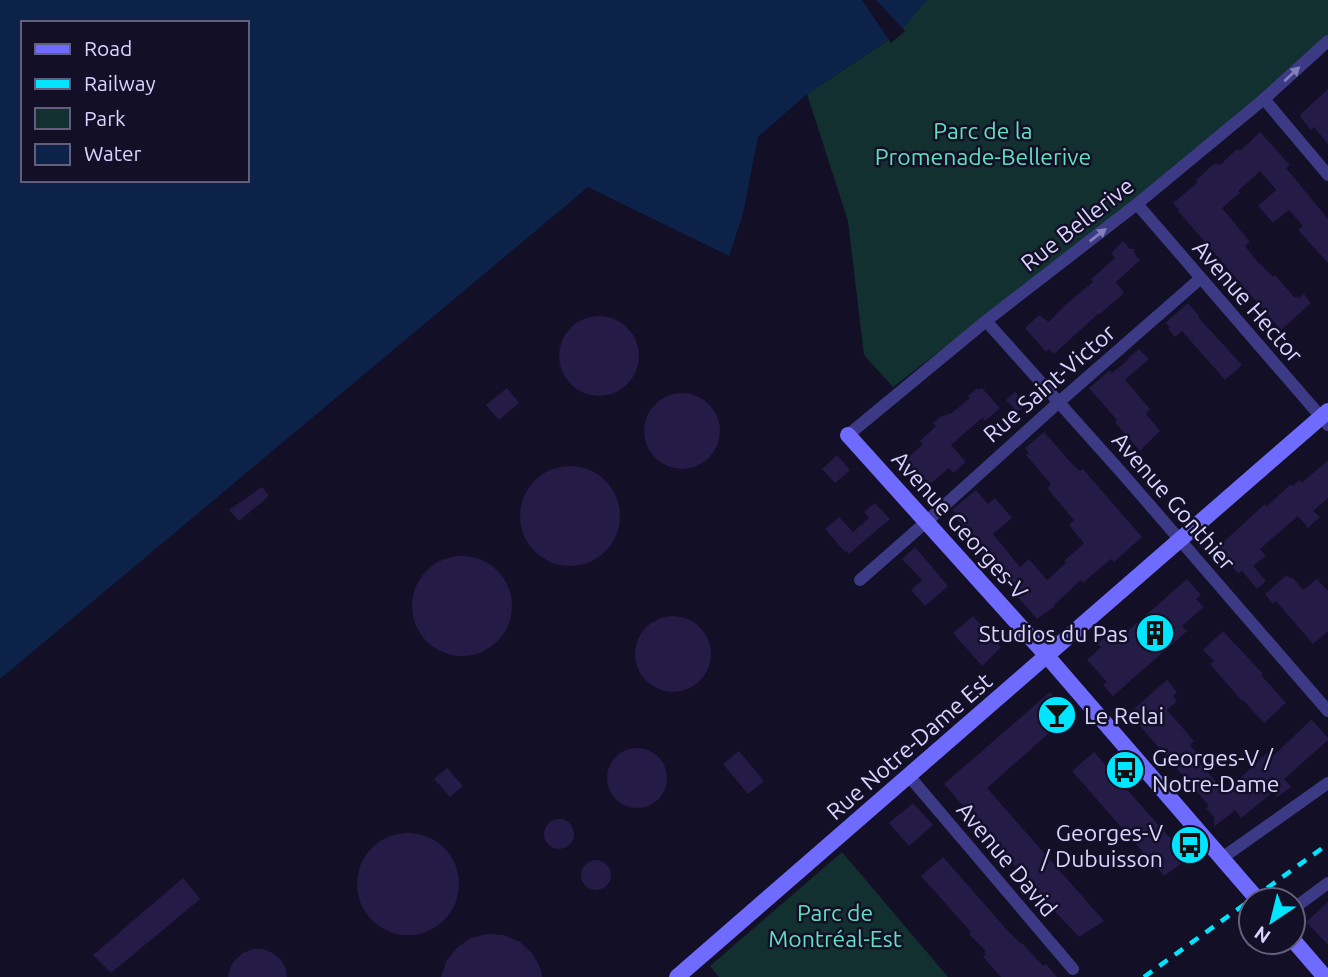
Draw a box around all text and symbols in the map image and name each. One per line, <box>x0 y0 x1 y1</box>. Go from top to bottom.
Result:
legend <box>21 21 248 182</box>
text: Road <box>84 36 132 60</box>
one-way arrow <box>1283 66 1301 82</box>
text: Railway <box>84 71 156 95</box>
text: Park <box>84 106 126 130</box>
park label: Parc de la Promenade-Bellerive <box>875 118 1091 169</box>
text: Water <box>84 141 142 165</box>
street label: Rue Bellerive <box>1016 172 1138 276</box>
one-way arrow <box>1088 227 1106 242</box>
street label: Avenue Hector <box>1188 235 1308 367</box>
street label: Rue Saint-Victor <box>978 319 1120 447</box>
street label: Avenue Gonthier <box>1108 427 1241 575</box>
street label: Avenue Georges-V <box>887 446 1033 604</box>
building icon: Studios du Pas <box>1134 612 1176 654</box>
place label: Studios du Pas <box>979 621 1128 646</box>
street label: Rue Notre-Dame Est <box>821 668 997 824</box>
bar icon: Le Relai <box>1036 694 1078 736</box>
place label: Le Relai <box>1084 703 1164 728</box>
place label: Georges-V / Notre-Dame <box>1152 745 1280 796</box>
bus stop icon: Georges-V / Notre-Dame <box>1104 749 1146 791</box>
street label: Avenue David <box>952 797 1062 921</box>
place label: Georges-V / Dubuisson <box>1040 820 1163 871</box>
bus stop icon: Georges-V / Dubuisson <box>1169 824 1211 866</box>
north arrow <box>1237 886 1307 956</box>
park label: Parc de Montréal-Est <box>768 900 902 951</box>
text: N <box>1250 922 1274 948</box>

